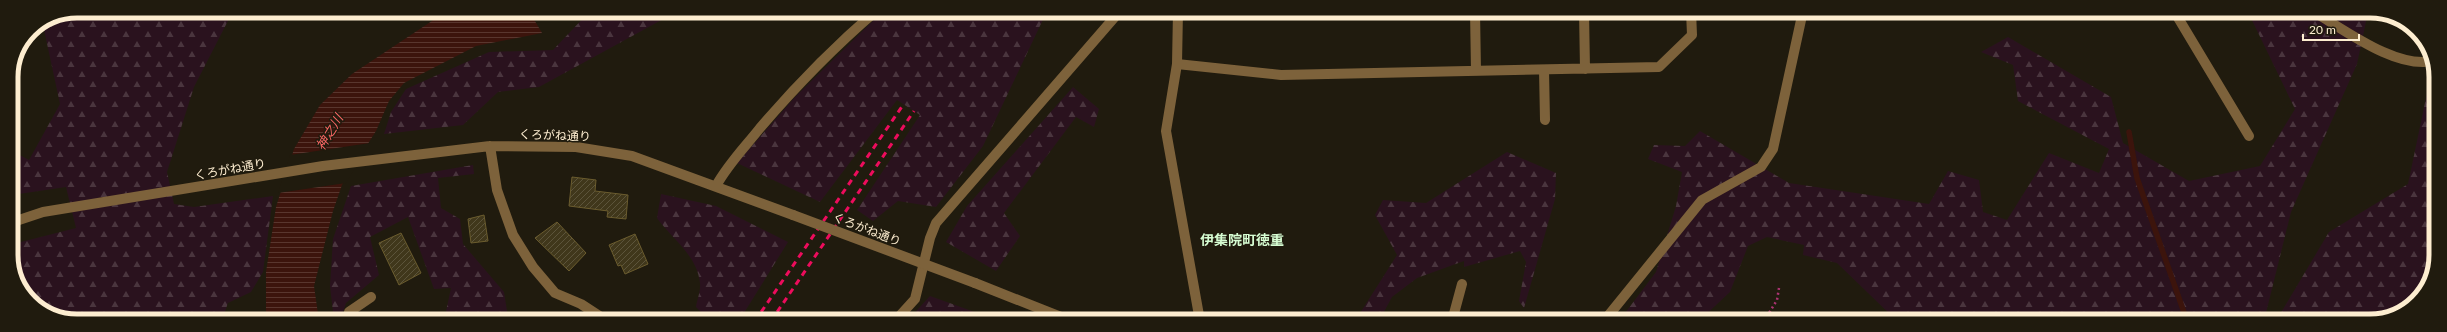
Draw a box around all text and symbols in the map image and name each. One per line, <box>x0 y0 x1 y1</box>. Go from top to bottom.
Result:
scale bar <box>2303 16 2359 42</box>
text: 20 m <box>2309 22 2336 37</box>
water label: 神之川 <box>312 109 347 153</box>
street label: くろがね通り <box>519 126 591 144</box>
street label: くろがね通り <box>193 155 267 183</box>
street label: くろがね通り <box>831 209 903 249</box>
district label: 伊集院町徳重 <box>1200 231 1284 248</box>

